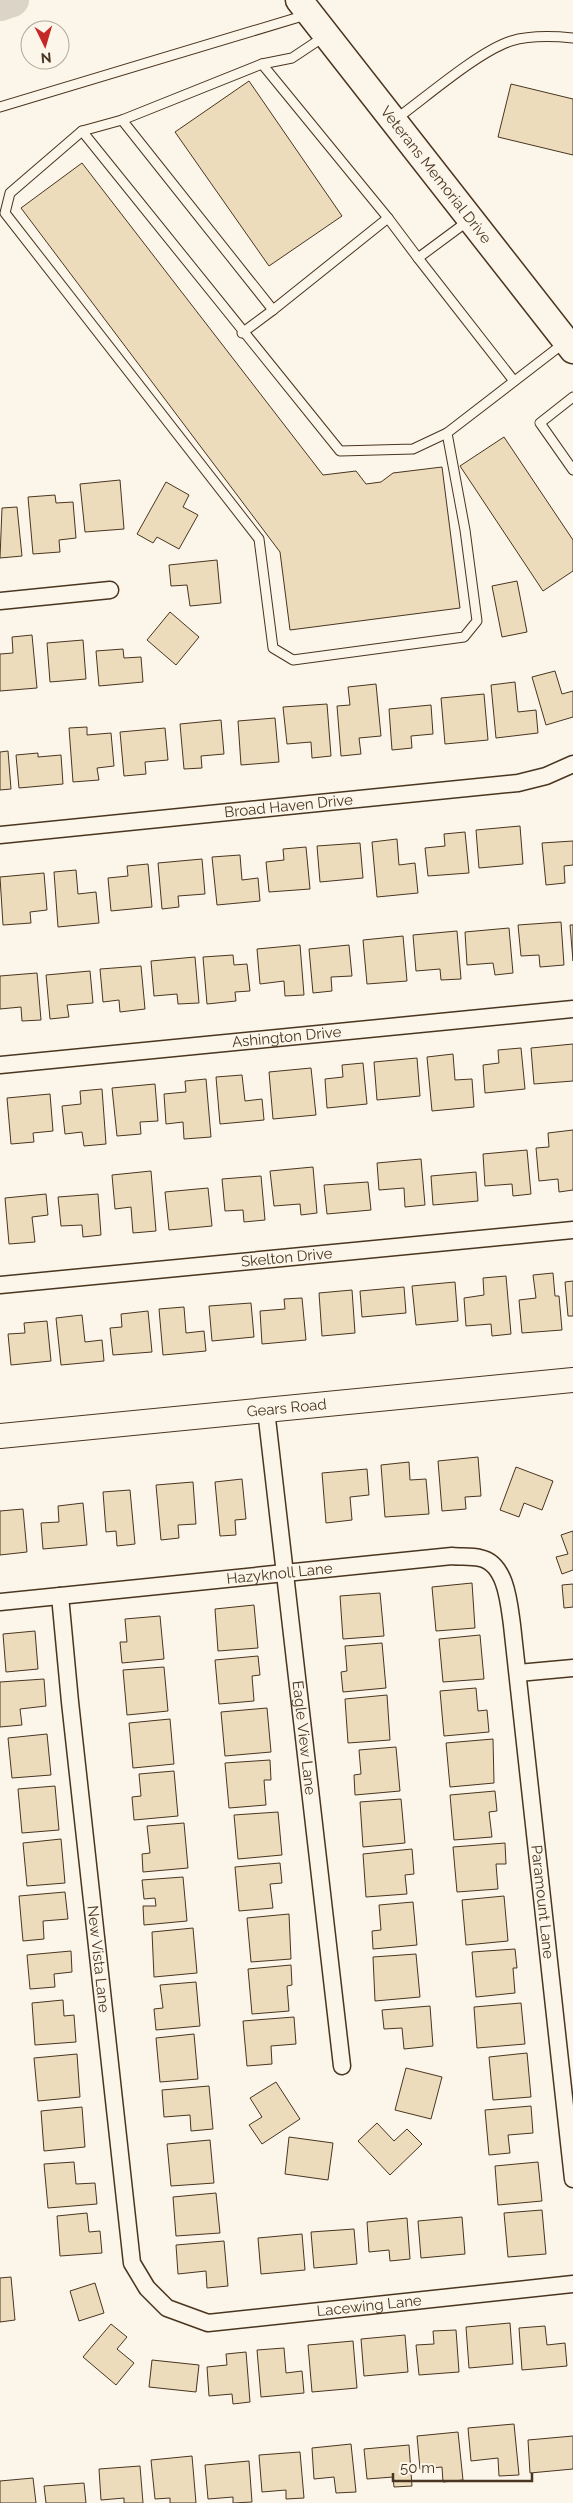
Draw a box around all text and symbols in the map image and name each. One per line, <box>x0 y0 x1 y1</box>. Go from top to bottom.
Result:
north arrow <box>20 20 70 70</box>
text: N <box>40 50 52 66</box>
street label: Veterans Memorial Drive <box>377 103 495 247</box>
street label: Broad Haven Drive <box>223 791 354 821</box>
street label: Ashington Drive <box>231 1023 342 1051</box>
street label: Skelton Drive <box>240 1244 333 1271</box>
street label: Gears Road <box>246 1395 327 1421</box>
street label: Hazyknoll Lane <box>226 1559 334 1588</box>
street label: Eagle View Lane <box>288 1680 320 1796</box>
street label: Paramount Lane <box>527 1844 558 1960</box>
street label: New Vista Lane <box>84 1905 113 2014</box>
street label: Lacewing Lane <box>316 2291 423 2320</box>
scale bar <box>393 2450 532 2482</box>
text: 50 m <box>400 2459 435 2477</box>

